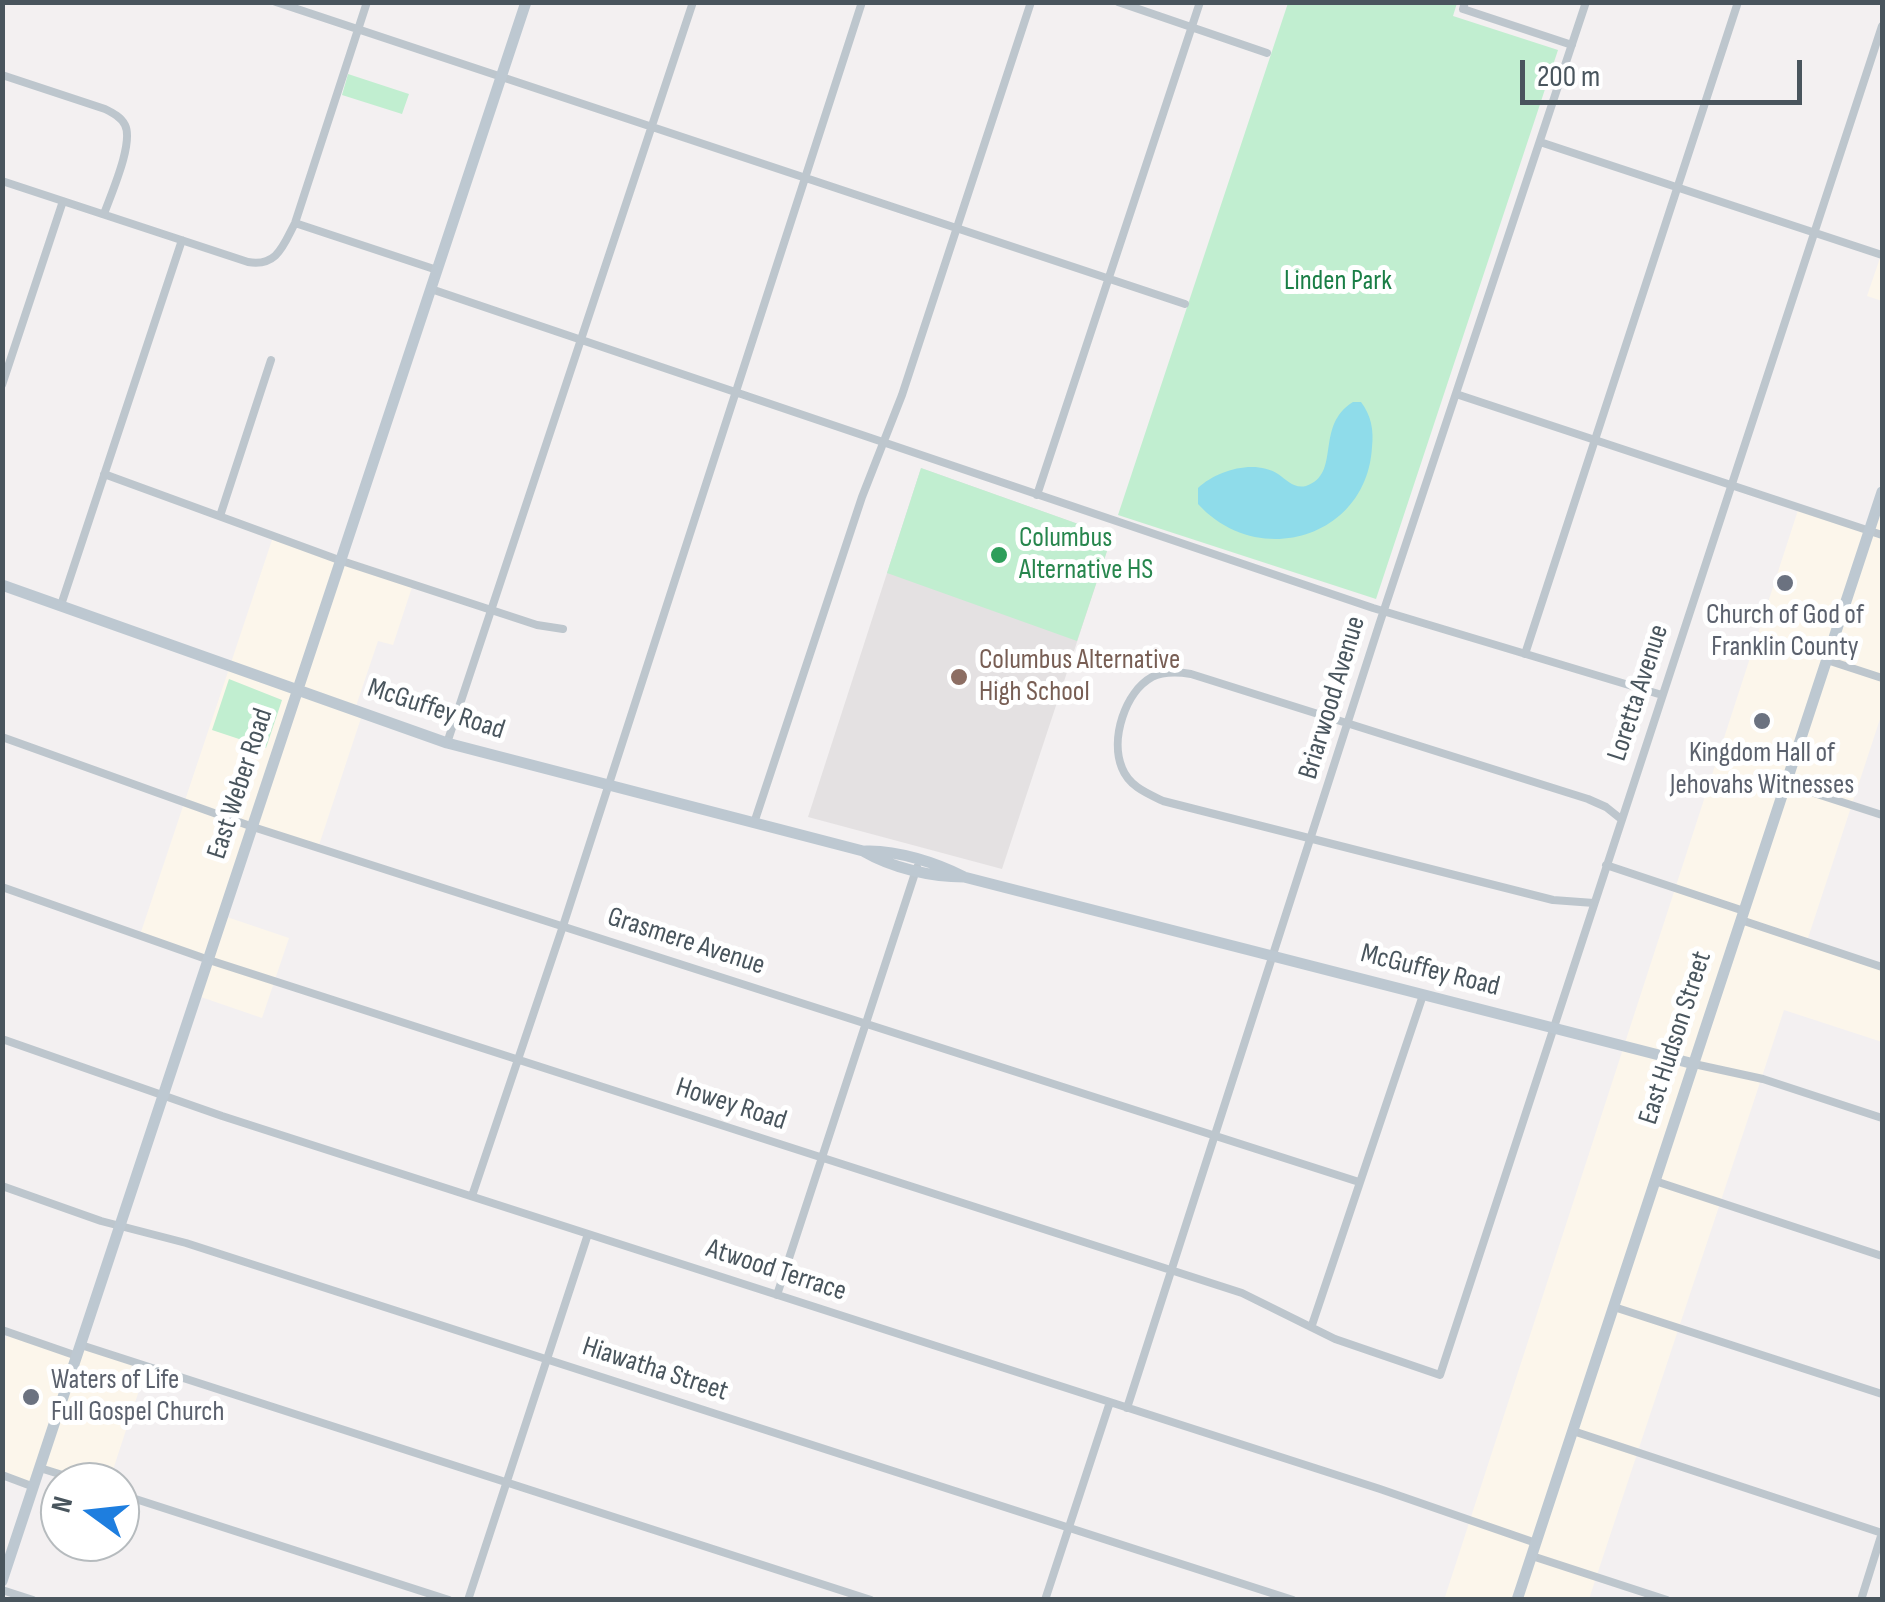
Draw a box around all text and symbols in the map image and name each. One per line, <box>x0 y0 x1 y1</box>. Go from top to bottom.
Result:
scale bar <box>1525 40 1808 102</box>
text: 200 m <box>1537 59 1600 95</box>
park label: Linden Park <box>1284 265 1392 299</box>
place label: Columbus Alternative HS <box>1019 522 1153 588</box>
marker: Columbus Alternative HS <box>988 544 1010 566</box>
marker: Church of God of Franklin County <box>1774 572 1796 594</box>
place label: Church of God of Franklin County <box>1706 599 1864 665</box>
street label: Briarwood Avenue <box>1292 613 1374 783</box>
street label: Loretta Avenue <box>1601 621 1677 765</box>
place label: Columbus Alternative High School <box>979 644 1180 710</box>
marker: Columbus Alternative High School <box>948 666 970 688</box>
street label: McGuffey Road <box>363 672 509 748</box>
street label: East Weber Road <box>201 705 281 863</box>
marker: Kingdom Hall of Jehovahs Witnesses <box>1751 710 1773 732</box>
place label: Kingdom Hall of Jehovahs Witnesses <box>1670 737 1854 803</box>
street label: Grasmere Avenue <box>603 901 769 983</box>
street label: McGuffey Road <box>1357 938 1503 1004</box>
street label: East Hudson Street <box>1632 947 1720 1129</box>
street label: Howey Road <box>671 1071 791 1139</box>
street label: Atwood Terrace <box>702 1233 850 1309</box>
street label: Hiawatha Street <box>578 1331 732 1409</box>
place label: Waters of Life Full Gospel Church <box>51 1364 224 1430</box>
marker: Waters of Life Full Gospel Church <box>20 1386 42 1408</box>
north arrow <box>40 1462 140 1562</box>
text: N <box>45 1493 80 1516</box>

